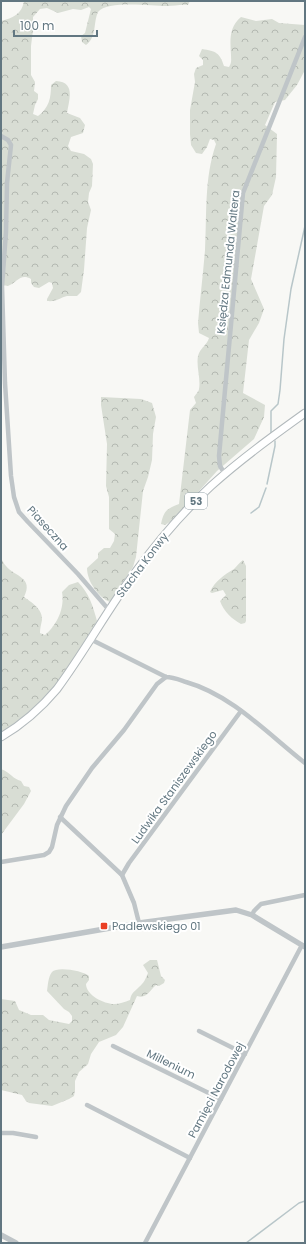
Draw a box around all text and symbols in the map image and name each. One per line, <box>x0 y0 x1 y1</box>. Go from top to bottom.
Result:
scale bar <box>14 12 97 38</box>
text: 100 m <box>20 17 54 34</box>
street label: Księdza Edmunda Waltera <box>213 189 243 335</box>
road number: 53 <box>185 493 207 509</box>
street label: Piaseczna <box>24 502 72 554</box>
street label: Stacha Konwy <box>112 528 172 601</box>
street label: Ludwika Staniszewskiego <box>127 727 221 847</box>
place label: Padlewskiego 01 <box>112 918 201 934</box>
marker: Padlewskiego 01 <box>99 921 109 931</box>
street label: Pamięci Narodowej <box>184 1039 248 1141</box>
street label: Millenium <box>144 1045 198 1083</box>

